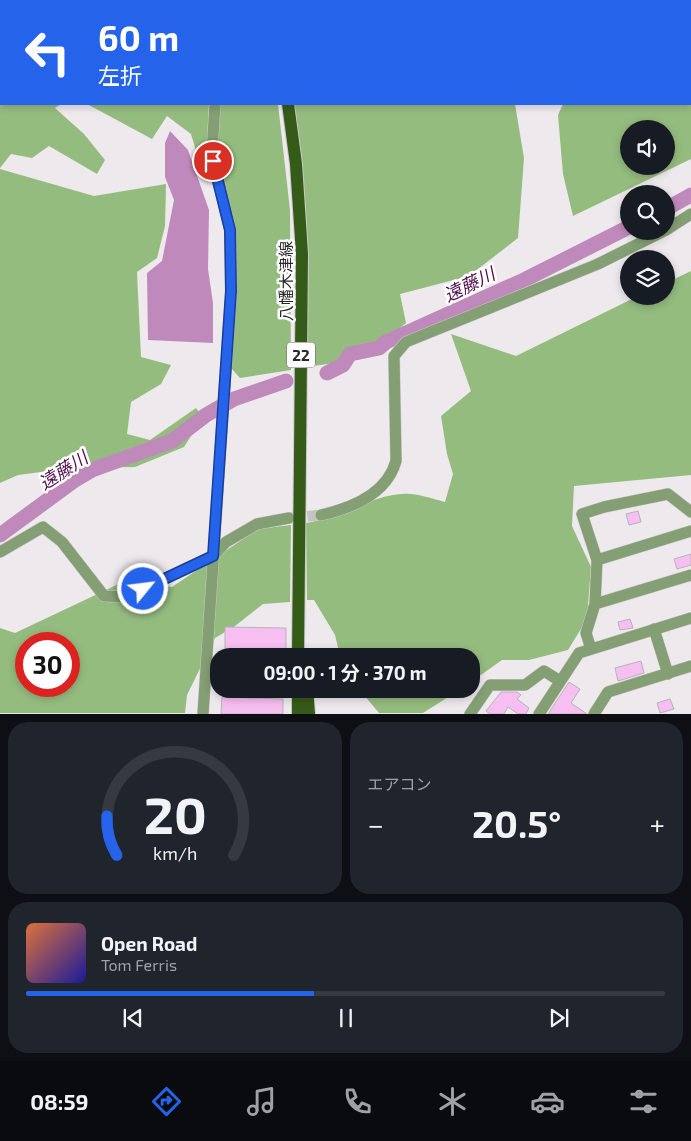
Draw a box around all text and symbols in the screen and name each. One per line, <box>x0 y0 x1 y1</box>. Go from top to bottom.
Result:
text: 60 m <box>98 16 179 58</box>
icon: left <box>15 20 80 85</box>
text: 左折 <box>98 62 142 88</box>
map controls <box>620 120 675 305</box>
button: sound <box>620 120 675 175</box>
pin <box>192 140 234 182</box>
icon: arrive <box>199 147 227 175</box>
button: search <box>620 185 675 240</box>
street label: 八幡木津線 <box>276 241 295 321</box>
button: layers <box>620 250 675 305</box>
water label: 遠藤川 <box>440 261 500 306</box>
road number: 22 <box>287 342 315 368</box>
water label: 遠藤川 <box>34 445 93 494</box>
position arrow <box>116 562 168 614</box>
speed limit sign: 30 <box>15 632 80 697</box>
text: 09:00 · 1 分 · 370 m <box>264 661 426 684</box>
text: エアコン <box>368 774 432 793</box>
text: 20 <box>143 782 206 844</box>
text: 20.5° <box>472 800 561 846</box>
text: − <box>368 807 384 841</box>
text: + <box>650 807 665 841</box>
text: km/h <box>153 842 197 864</box>
text: Open Road <box>101 932 197 955</box>
text: Tom Ferris <box>101 955 177 974</box>
icon: previous <box>119 1004 147 1032</box>
icon: pause <box>332 1004 360 1032</box>
icon: next <box>545 1004 573 1032</box>
icon: directions <box>149 1084 184 1119</box>
icon: music <box>244 1084 279 1119</box>
icon: phone <box>340 1084 375 1119</box>
icon: climate <box>435 1084 470 1119</box>
icon: car <box>530 1084 565 1119</box>
icon: filters <box>626 1084 661 1119</box>
text: 08:59 <box>30 1088 89 1114</box>

